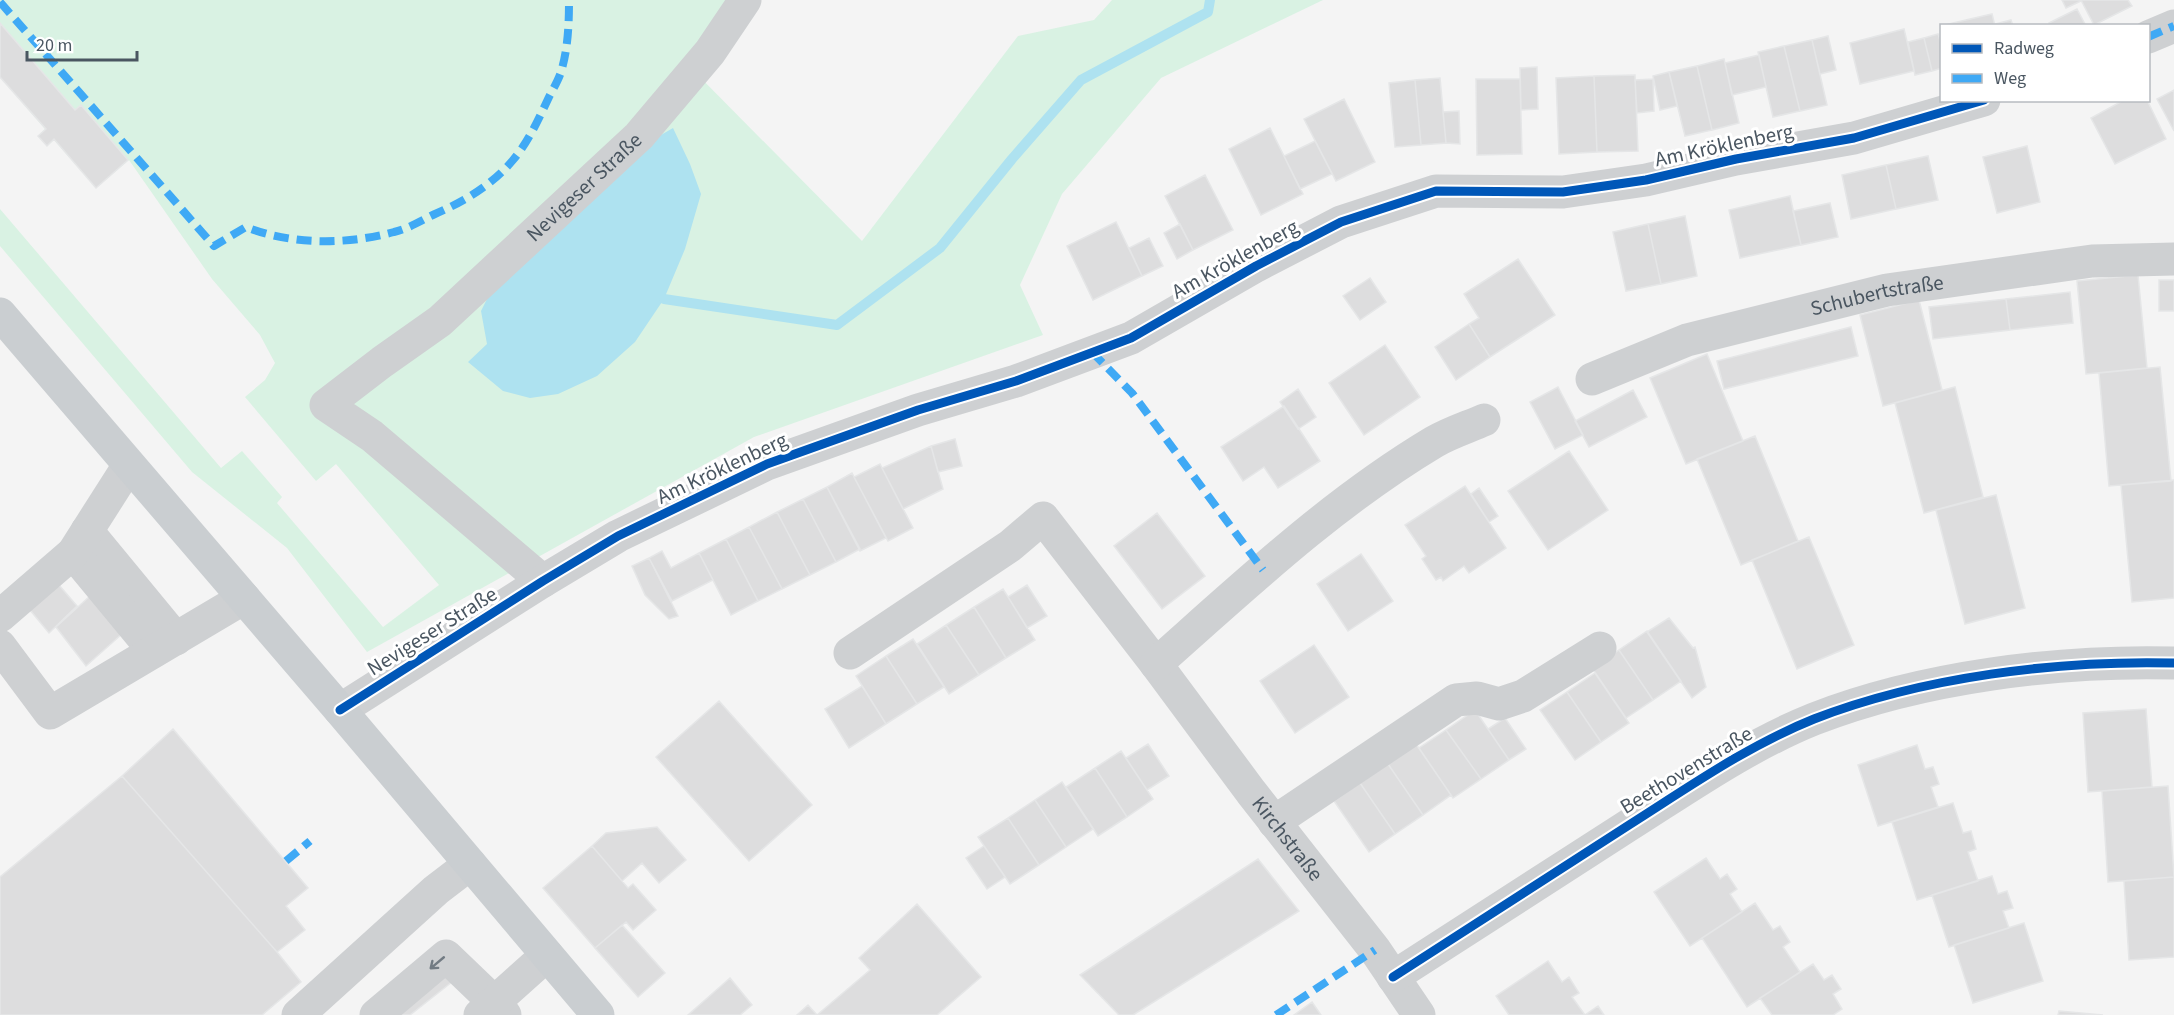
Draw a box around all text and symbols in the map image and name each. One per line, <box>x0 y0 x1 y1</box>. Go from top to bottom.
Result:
scale bar <box>27 24 136 62</box>
legend <box>1940 24 2150 102</box>
text: 20 m <box>36 33 72 58</box>
text: Radweg <box>1994 36 2054 61</box>
text: Weg <box>1994 66 2026 91</box>
street label: Am Kröklenberg <box>1652 116 1796 174</box>
street label: Nevigeser Straße <box>520 126 649 249</box>
street label: Am Kröklenberg <box>1166 212 1304 306</box>
street label: Schubertstraße <box>1807 267 1945 324</box>
street label: Am Kröklenberg <box>652 424 793 511</box>
street label: Nevigeser Straße <box>361 579 503 683</box>
street label: Beethovenstraße <box>1614 719 1758 821</box>
street label: Kirchstraße <box>1245 790 1330 888</box>
one-way arrow <box>430 956 445 970</box>

